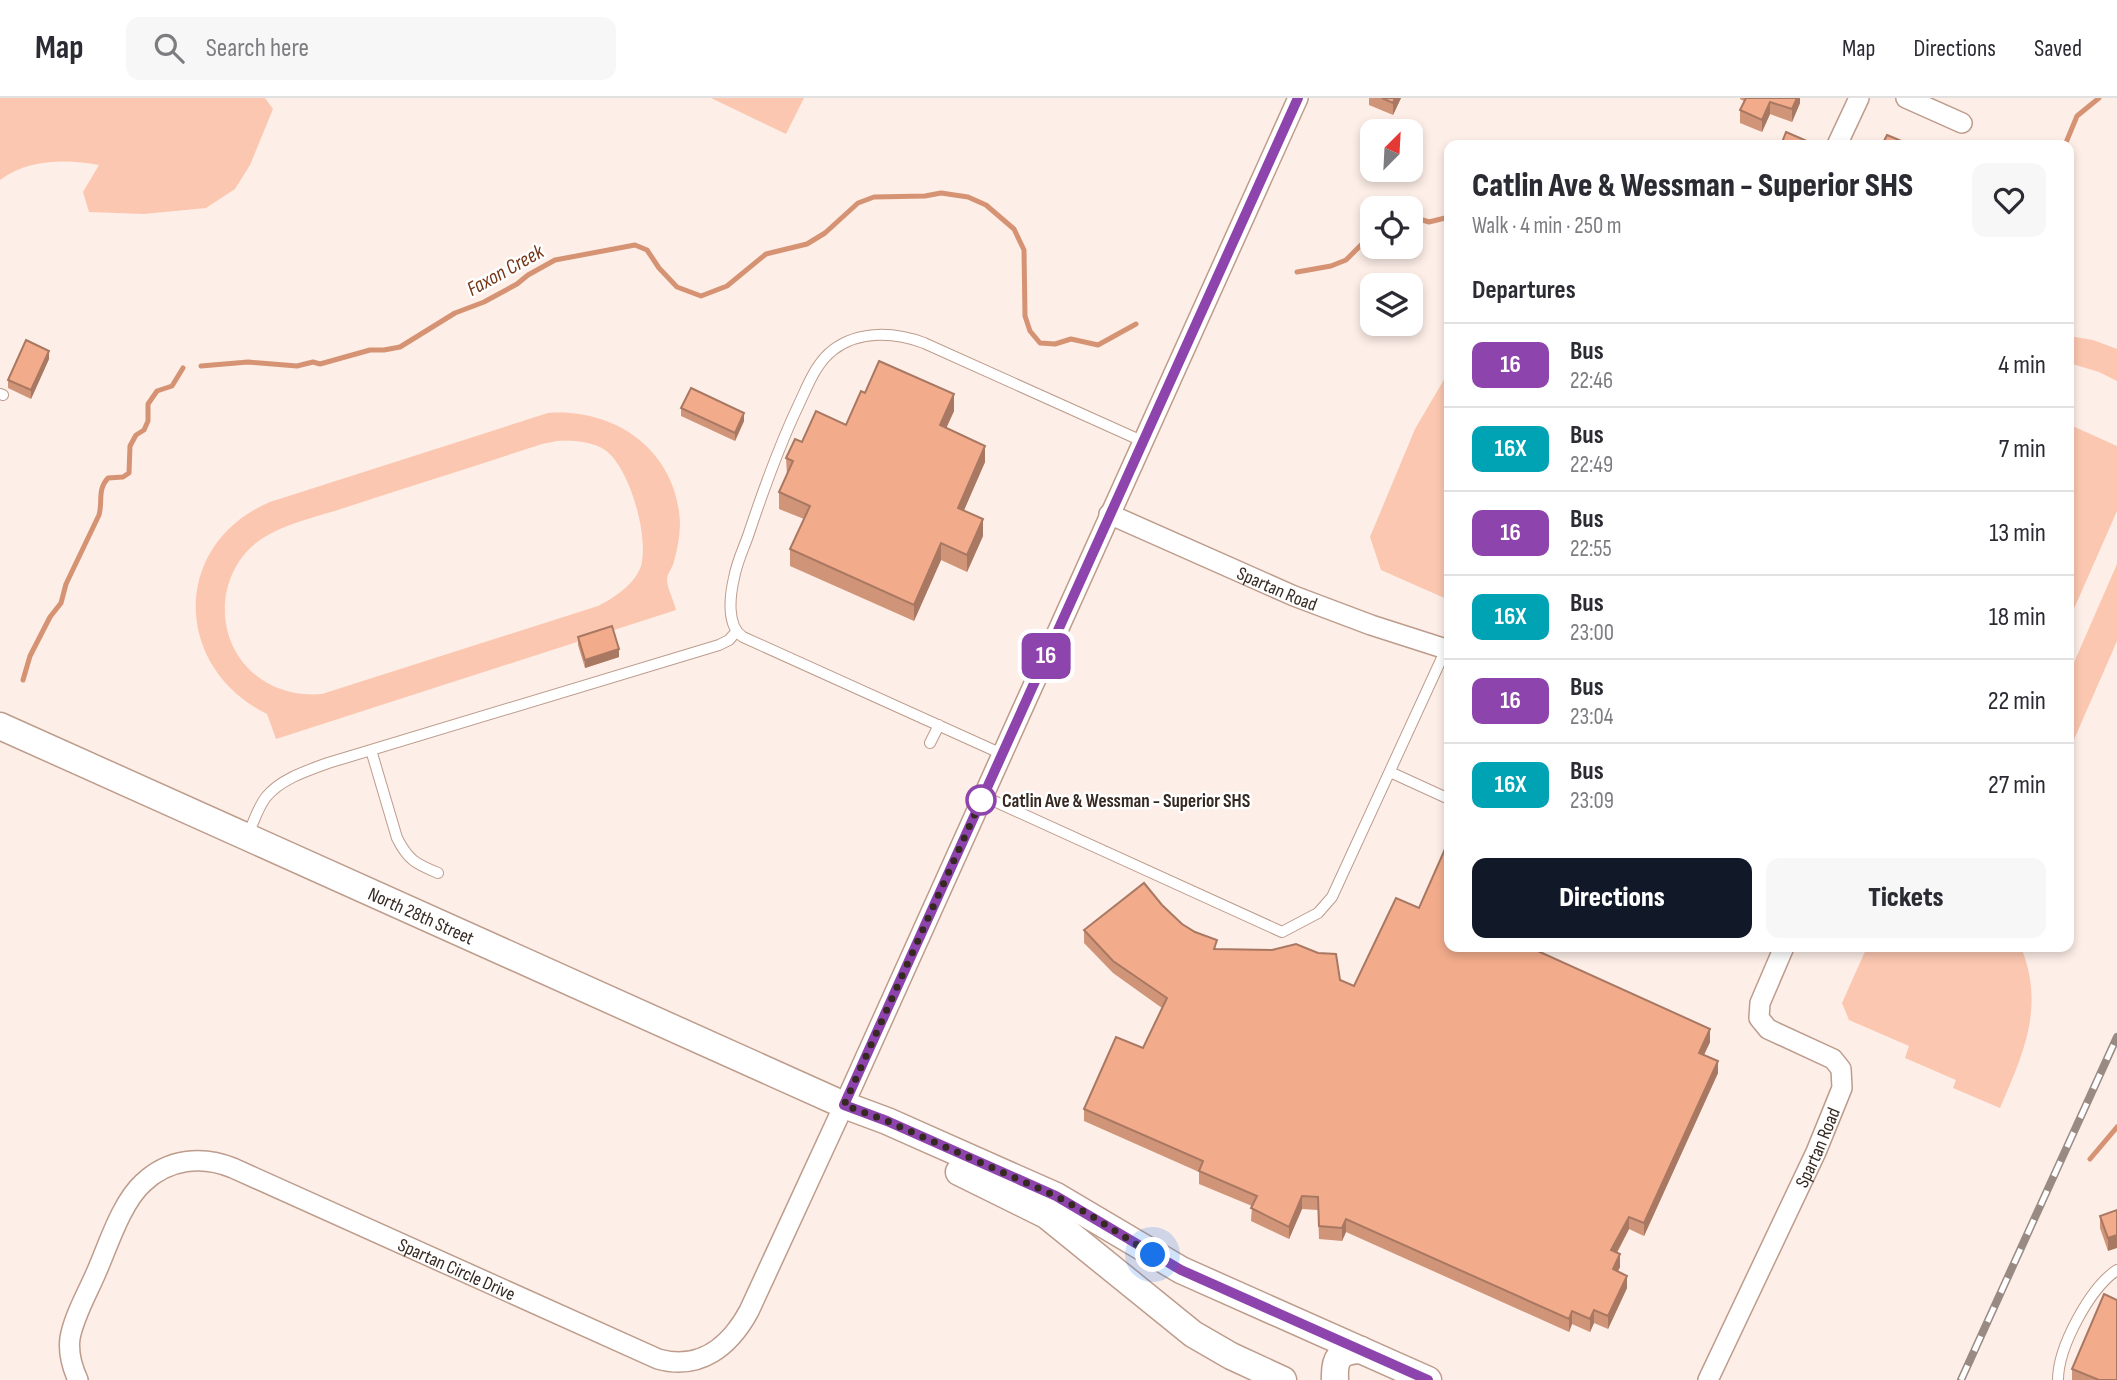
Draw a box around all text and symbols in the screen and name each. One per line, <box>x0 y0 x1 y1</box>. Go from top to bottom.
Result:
search box <box>126 17 616 80</box>
text: Map <box>35 28 84 68</box>
icon: search <box>150 29 188 67</box>
text: Search here <box>206 33 309 64</box>
text: Map <box>1842 34 1875 63</box>
text: Directions <box>1913 34 1996 63</box>
text: Saved <box>2034 34 2082 63</box>
north arrow <box>1360 119 1423 182</box>
map controls <box>1360 119 1423 336</box>
button: heart <box>1972 163 2046 237</box>
text: Catlin Ave & Wessman - Superior SHS <box>1472 166 1913 206</box>
button: locate <box>1360 196 1423 259</box>
text: Walk · 4 min · 250 m <box>1472 212 1622 240</box>
water label: Faxon Creek <box>463 239 549 302</box>
button: layers <box>1360 273 1423 336</box>
text: Departures <box>1472 275 1576 306</box>
text: Bus <box>1570 336 1604 367</box>
text: 16 <box>1500 350 1521 379</box>
text: 4 min <box>1998 350 2046 381</box>
text: 22:46 <box>1570 367 1613 395</box>
text: Bus <box>1570 420 1604 451</box>
text: 16X <box>1495 434 1526 463</box>
text: 7 min <box>1999 434 2046 465</box>
text: 22:49 <box>1570 451 1613 479</box>
text: Bus <box>1570 504 1604 535</box>
text: 16 <box>1500 518 1521 547</box>
text: 13 min <box>1989 518 2046 549</box>
text: 22:55 <box>1570 535 1612 563</box>
street label: Spartan Road <box>1233 562 1320 617</box>
text: Bus <box>1570 588 1604 619</box>
text: 16X <box>1495 602 1526 631</box>
text: 18 min <box>1989 602 2046 633</box>
text: 23:00 <box>1570 619 1614 647</box>
line badge: 16 <box>1014 633 1078 679</box>
text: 16 <box>1036 641 1056 670</box>
text: Bus <box>1570 672 1604 703</box>
text: 16 <box>1500 686 1521 715</box>
text: 22 min <box>1988 686 2046 717</box>
text: 23:04 <box>1570 703 1613 731</box>
text: Bus <box>1570 756 1604 787</box>
text: 16X <box>1495 770 1526 799</box>
text: 27 min <box>1988 770 2046 801</box>
marker: Catlin Ave & Wessman - Superior SHS <box>966 785 996 815</box>
text: 23:09 <box>1570 787 1614 815</box>
place label: Catlin Ave & Wessman - Superior SHS <box>1002 790 1250 813</box>
button: Directions <box>1472 858 1752 938</box>
button: Tickets <box>1766 858 2046 938</box>
street label: North 28th Street <box>364 883 478 950</box>
street label: Spartan Road <box>1791 1105 1846 1192</box>
street label: Spartan Circle Drive <box>394 1234 519 1306</box>
your location <box>1135 1237 1170 1272</box>

